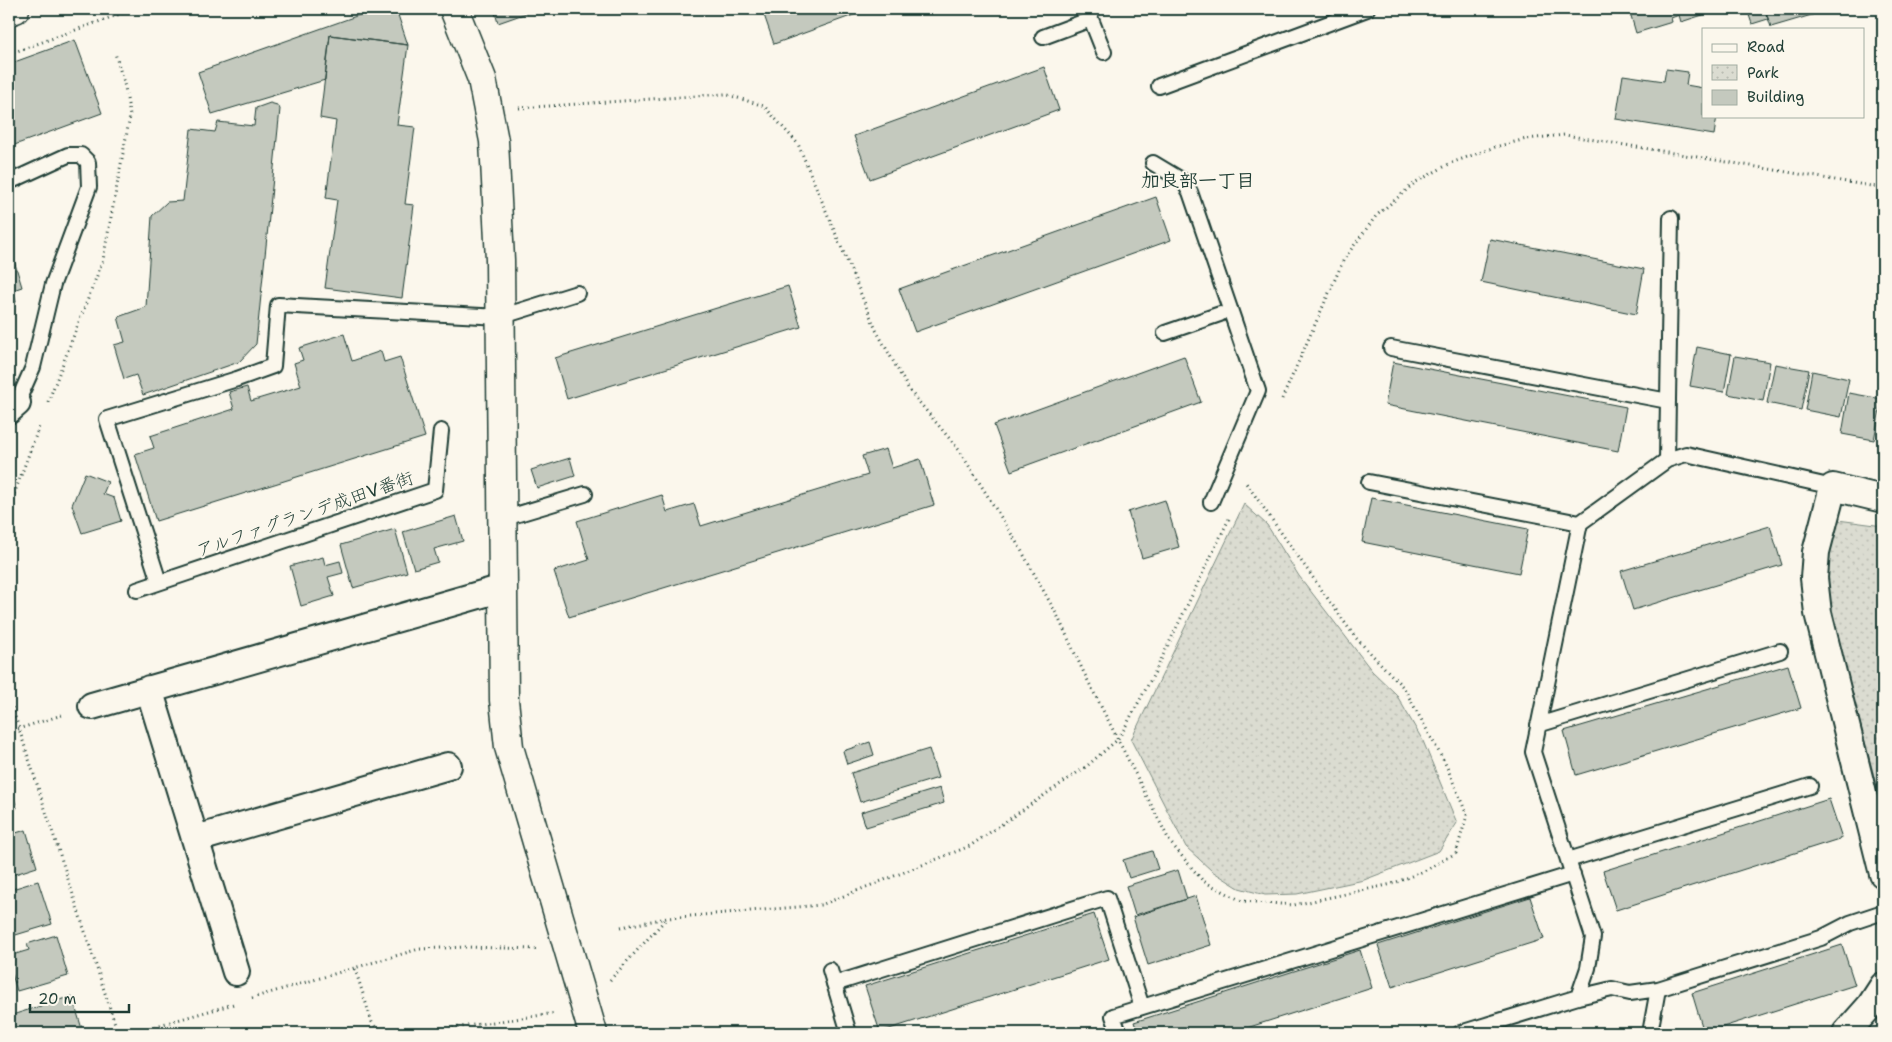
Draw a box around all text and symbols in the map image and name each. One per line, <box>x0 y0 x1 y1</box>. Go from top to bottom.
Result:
legend <box>1702 28 1864 118</box>
text: Road <box>1747 37 1785 57</box>
text: Park <box>1747 63 1779 83</box>
text: Building <box>1747 87 1804 107</box>
district label: 加良部一丁目 <box>1141 168 1255 193</box>
street label: アルファグランデ成田V番街 <box>193 466 417 562</box>
scale bar <box>30 982 129 1014</box>
text: 20 m <box>38 989 77 1009</box>

